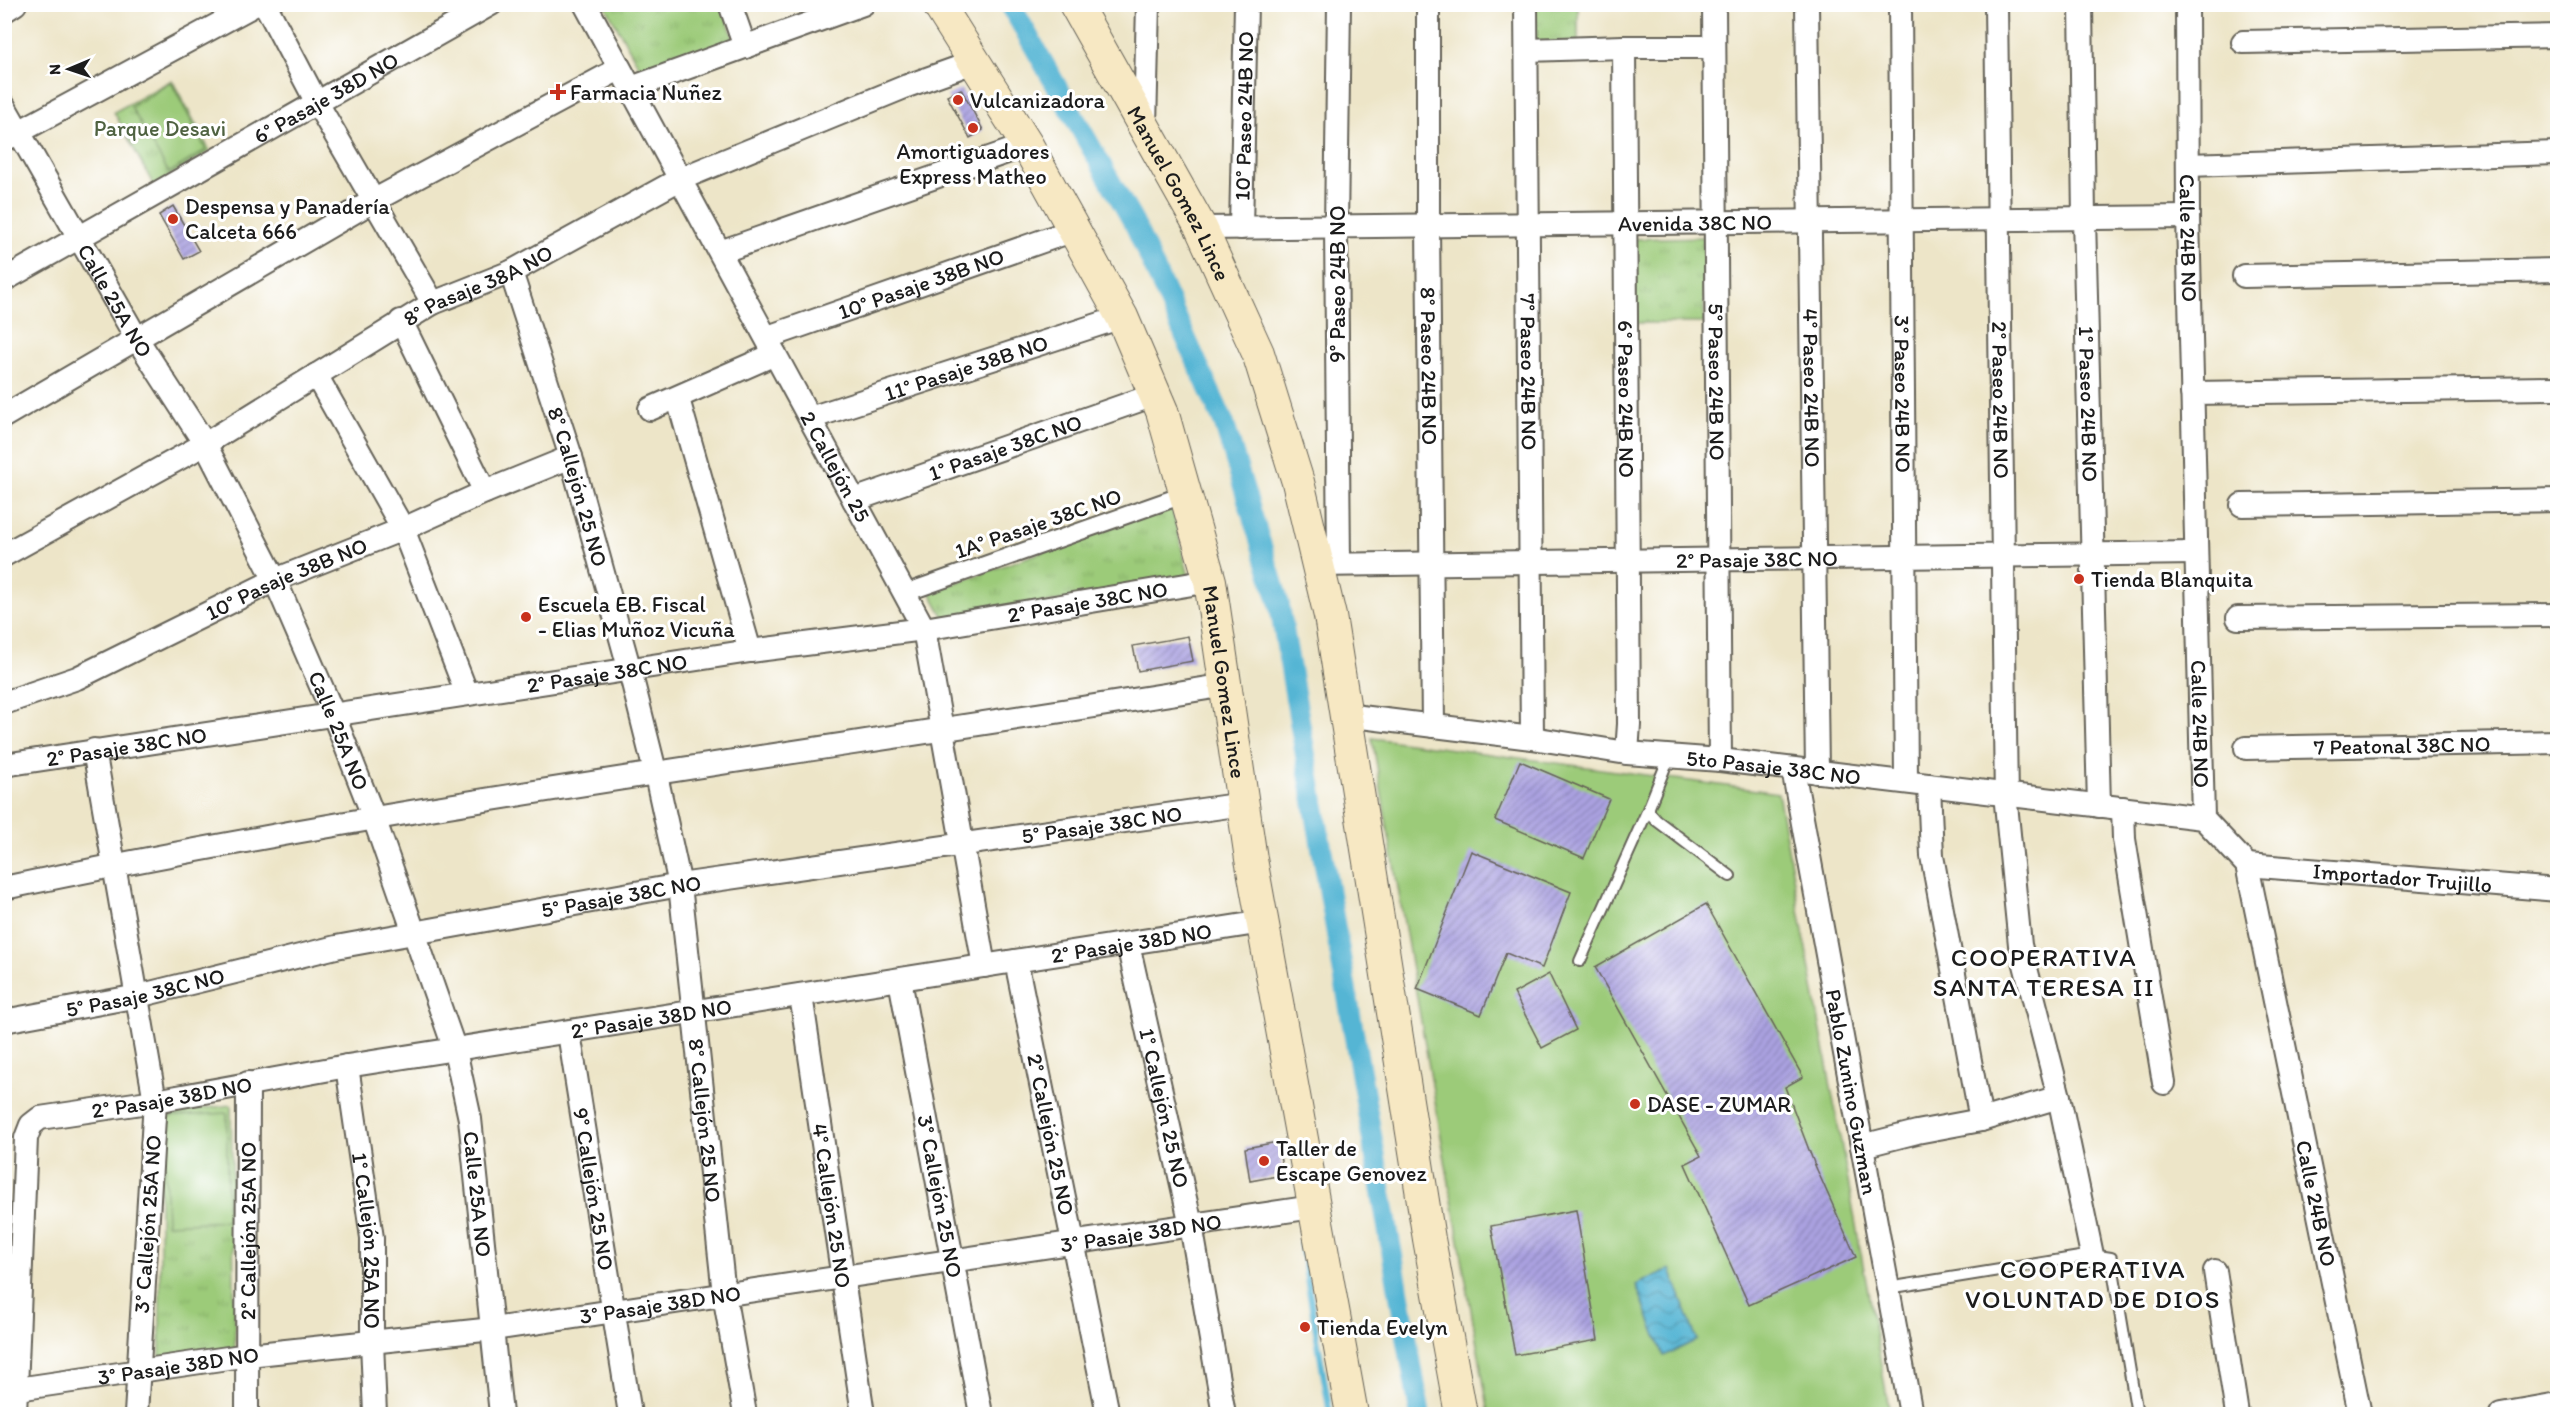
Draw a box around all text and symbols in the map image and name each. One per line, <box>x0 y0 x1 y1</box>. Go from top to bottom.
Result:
street label: 10° Paseo 24B NO <box>1229 31 1259 201</box>
north arrow <box>39 39 99 99</box>
street label: 6° Pasaje 38D NO <box>249 46 403 150</box>
text: N <box>45 64 64 75</box>
place label: Farmacia Nuñez <box>570 79 722 106</box>
marker: Farmacia Nuñez <box>551 85 565 99</box>
place label: Vulcanizadora <box>970 87 1106 114</box>
marker: Vulcanizadora <box>951 93 965 107</box>
street label: Manuel Gomez Lince <box>1121 101 1236 285</box>
park label: Parque Desavi <box>94 115 226 142</box>
marker: Amortiguadores Express Matheo <box>966 121 980 135</box>
place label: Amortiguadores Express Matheo <box>897 138 1050 190</box>
street label: Calle 24B NO <box>2174 174 2203 302</box>
place label: Despensa y Panadería Calceta 666 <box>185 193 390 245</box>
street label: 9° Paseo 24B NO <box>1324 205 1351 363</box>
street label: Avenida 38C NO <box>1618 209 1772 237</box>
marker: Despensa y Panadería Calceta 666 <box>166 212 180 226</box>
street label: Calle 25A NO <box>72 239 158 363</box>
street label: 8° Pasaje 38A NO <box>398 239 558 332</box>
street label: 10° Pasaje 38B NO <box>834 243 1008 325</box>
street label: 8° Paseo 24B NO <box>1415 287 1443 445</box>
street label: 7° Paseo 24B NO <box>1514 293 1543 451</box>
street label: 5° Paseo 24B NO <box>1702 303 1731 461</box>
street label: 4° Paseo 24B NO <box>1797 308 1826 468</box>
street label: 3° Paseo 24B NO <box>1888 315 1917 473</box>
street label: 6° Paseo 24B NO <box>1612 320 1640 478</box>
street label: 2° Paseo 24B NO <box>1986 321 2015 479</box>
street label: 1° Paseo 24B NO <box>2073 326 2104 482</box>
street label: 11° Pasaje 38B NO <box>881 329 1052 407</box>
street label: 8° Callejón 25 NO <box>542 404 614 570</box>
street label: 2 Callejón 25 <box>794 406 876 527</box>
street label: 1° Pasaje 38C NO <box>925 408 1085 487</box>
street label: 1A° Pasaje 38C NO <box>951 482 1125 565</box>
street label: 10° Pasaje 38B NO <box>201 532 371 626</box>
street label: 2° Pasaje 38C NO <box>1676 545 1838 574</box>
place label: Tienda Blanquita <box>2091 566 2253 593</box>
marker: Tienda Blanquita <box>2072 572 2086 586</box>
street label: 2° Pasaje 38C NO <box>1006 575 1170 629</box>
street label: Manuel Gomez Lince <box>1197 584 1252 780</box>
place label: Escuela EB. Fiscal - Elias Muñoz Vicuña <box>538 591 735 643</box>
marker: Escuela EB. Fiscal - Elias Muñoz Vicuña <box>519 610 533 624</box>
street label: 2° Pasaje 38C NO <box>525 648 689 699</box>
street label: Calle 24B NO <box>2185 659 2215 788</box>
street label: Calle 25A NO <box>302 667 375 794</box>
street label: 2° Pasaje 38C NO <box>45 721 209 772</box>
street label: 7 Peatonal 38C NO <box>2313 730 2491 761</box>
street label: 5to Pasaje 38C NO <box>1685 745 1862 791</box>
street label: 5° Pasaje 38C NO <box>1020 800 1184 850</box>
street label: Importador Trujillo <box>2312 857 2493 899</box>
street label: 5° Pasaje 38C NO <box>539 869 703 924</box>
street label: 2° Pasaje 38D NO <box>1049 917 1214 969</box>
district label: COOPERATIVA SANTA TERESA II <box>1933 941 2155 1003</box>
street label: 5° Pasaje 38C NO <box>64 962 227 1023</box>
street label: Pablo Zunino Guzman <box>1819 987 1884 1197</box>
street label: 2° Pasaje 38D NO <box>569 993 734 1045</box>
street label: 1° Callejón 25 NO <box>1133 1025 1195 1191</box>
street label: 8° Callejón 25 NO <box>683 1037 727 1204</box>
street label: 2° Callejón 25 NO <box>1021 1051 1080 1218</box>
street label: 2° Pasaje 38D NO <box>90 1071 254 1124</box>
place label: DASE - ZUMAR <box>1647 1091 1791 1118</box>
marker: DASE - ZUMAR <box>1628 1097 1642 1111</box>
street label: 9° Callejón 25 NO <box>567 1106 620 1272</box>
street label: 3° Callejón 25 NO <box>911 1113 968 1280</box>
street label: 4° Callejón 25 NO <box>806 1122 857 1290</box>
street label: Calle 25A NO <box>457 1130 497 1258</box>
street label: 3° Callejón 25A NO <box>128 1134 167 1314</box>
place label: Taller de Escape Genovez <box>1276 1135 1427 1187</box>
street label: Calle 24B NO <box>2290 1138 2342 1269</box>
street label: 2° Callejón 25A NO <box>234 1142 262 1320</box>
street label: 1° Callejón 25A NO <box>346 1151 385 1329</box>
marker: Taller de Escape Genovez <box>1257 1154 1271 1168</box>
street label: 3° Pasaje 38D NO <box>1058 1208 1223 1258</box>
district label: COOPERATIVA VOLUNTAD DE DIOS <box>1965 1253 2221 1315</box>
street label: 3° Pasaje 38D NO <box>578 1279 743 1330</box>
place label: Tienda Evelyn <box>1317 1314 1448 1341</box>
marker: Tienda Evelyn <box>1298 1320 1312 1334</box>
street label: 3° Pasaje 38D NO <box>96 1341 260 1391</box>

